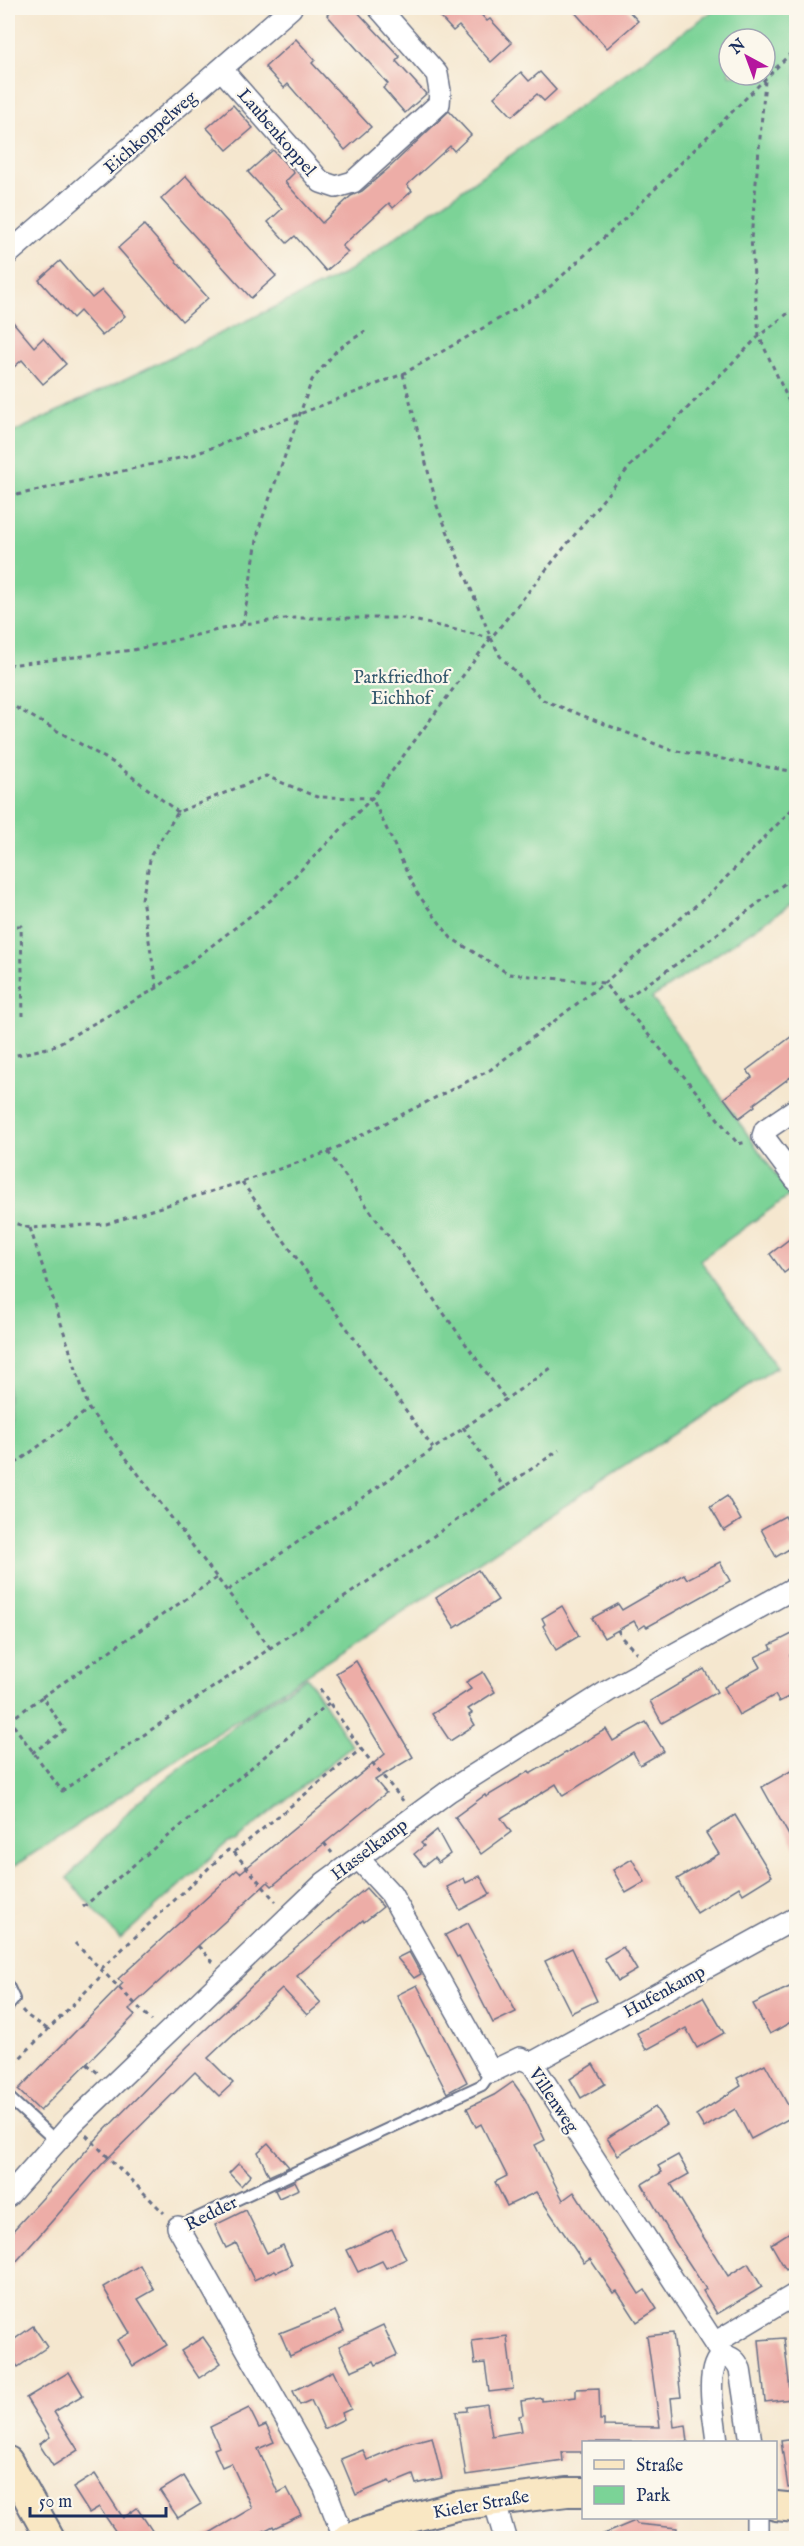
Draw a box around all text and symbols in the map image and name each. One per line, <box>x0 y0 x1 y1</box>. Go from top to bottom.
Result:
north arrow <box>717 27 777 87</box>
text: N <box>726 35 750 60</box>
street label: Laubenkoppel <box>231 84 320 182</box>
street label: Eichkoppelweg <box>100 86 202 180</box>
park label: Parkfriedhof Eichhof <box>353 667 452 711</box>
street label: Hasselkamp <box>327 1814 413 1887</box>
street label: Hufenkamp <box>620 1960 710 2024</box>
street label: Villenweg <box>522 2063 583 2138</box>
street label: Redder <box>182 2191 242 2237</box>
legend <box>582 2441 777 2519</box>
text: Straße <box>636 2455 683 2478</box>
scale bar <box>30 2480 166 2518</box>
text: Park <box>636 2485 671 2508</box>
street label: Kieler Straße <box>432 2486 531 2525</box>
text: 50 m <box>39 2491 72 2514</box>

